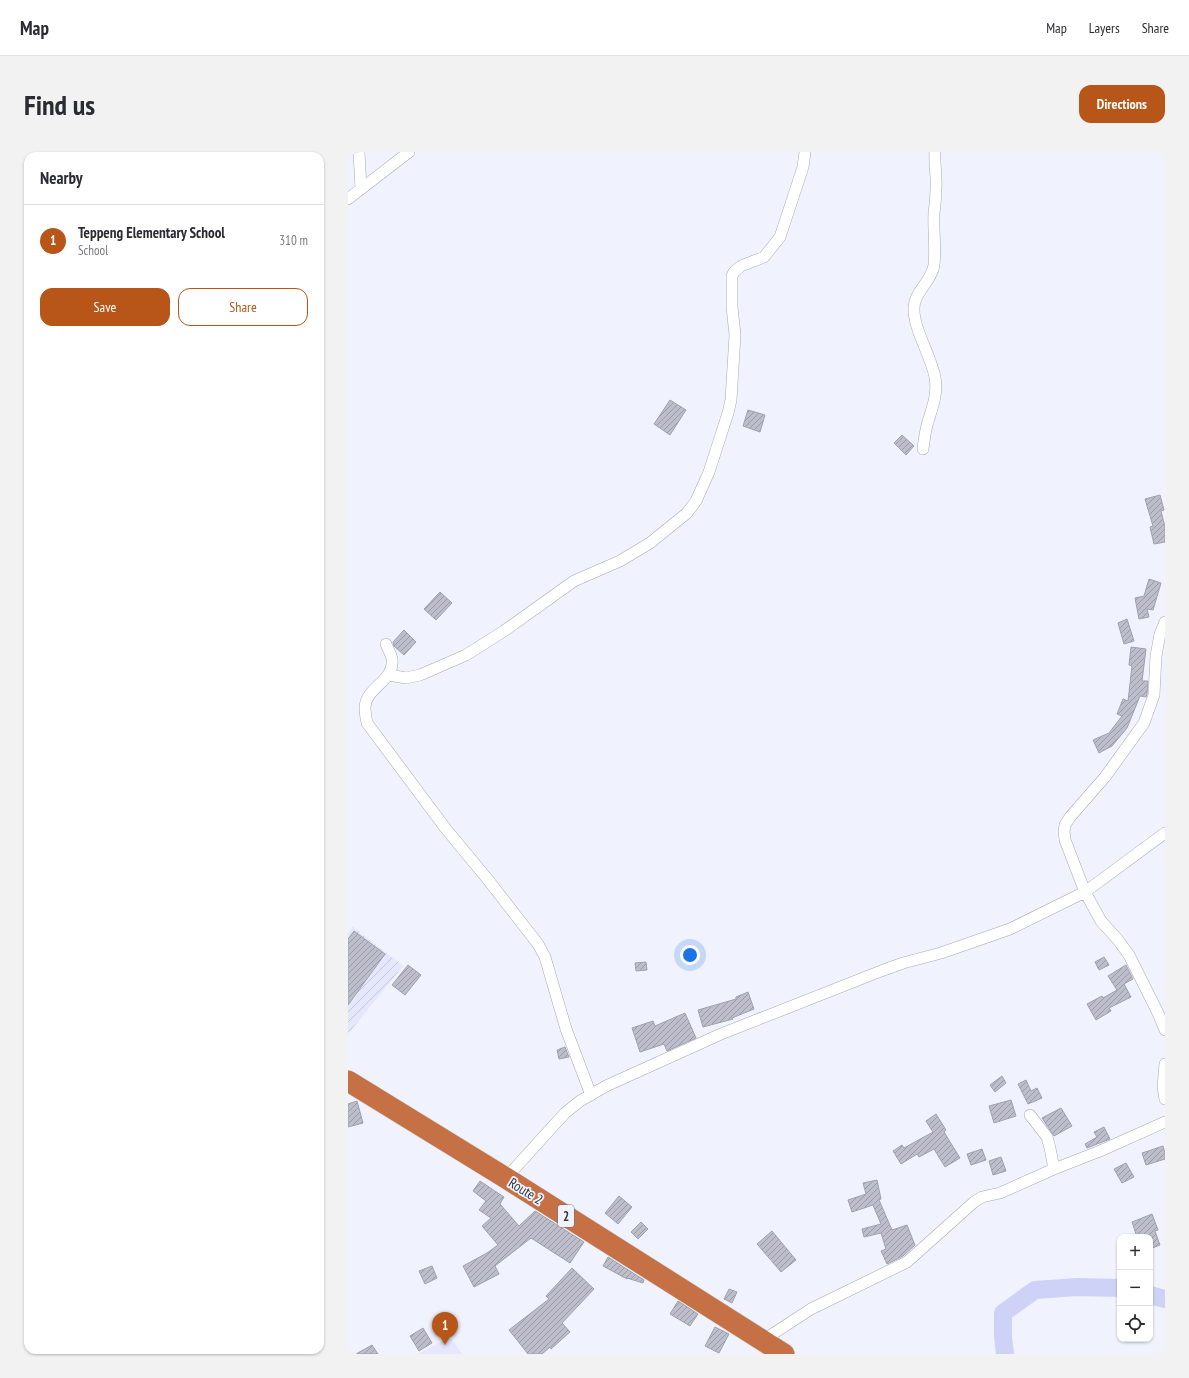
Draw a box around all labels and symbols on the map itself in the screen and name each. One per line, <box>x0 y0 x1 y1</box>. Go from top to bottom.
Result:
your location <box>680 945 700 965</box>
street label: Route 2 <box>506 1174 546 1208</box>
road number: 2 <box>558 1205 574 1227</box>
pin: 1 <box>432 1312 458 1345</box>

